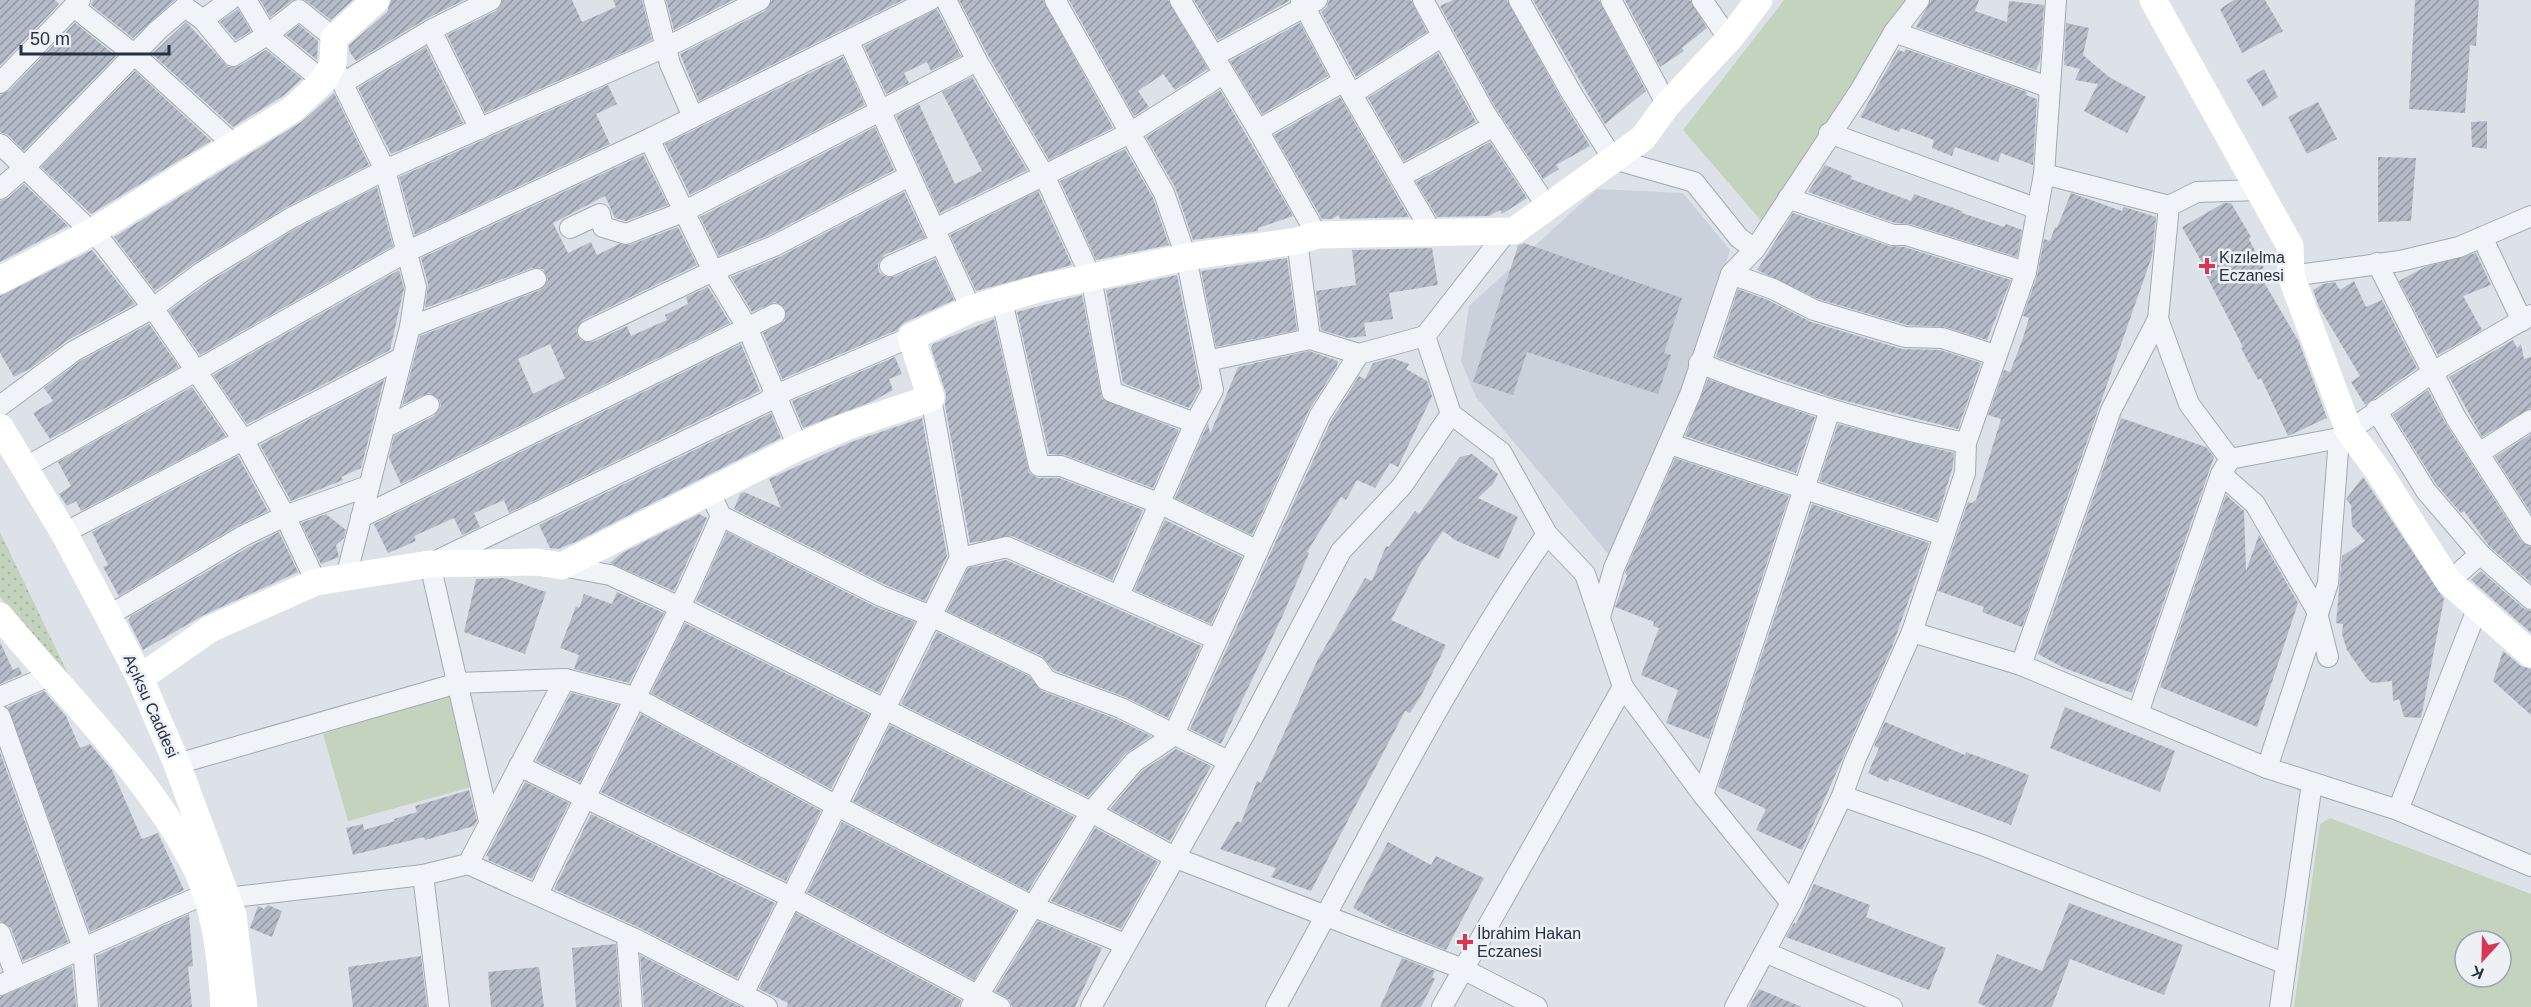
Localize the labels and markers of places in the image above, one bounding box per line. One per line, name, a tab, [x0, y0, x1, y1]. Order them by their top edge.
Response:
place label: Kızılelma Eczanesi	[2219, 249, 2285, 284]
marker: Kızılelma Eczanesi	[2200, 259, 2214, 273]
place label: İbrahim Hakan Eczanesi	[1477, 924, 1581, 960]
marker: İbrahim Hakan Eczanesi	[1458, 935, 1472, 949]

